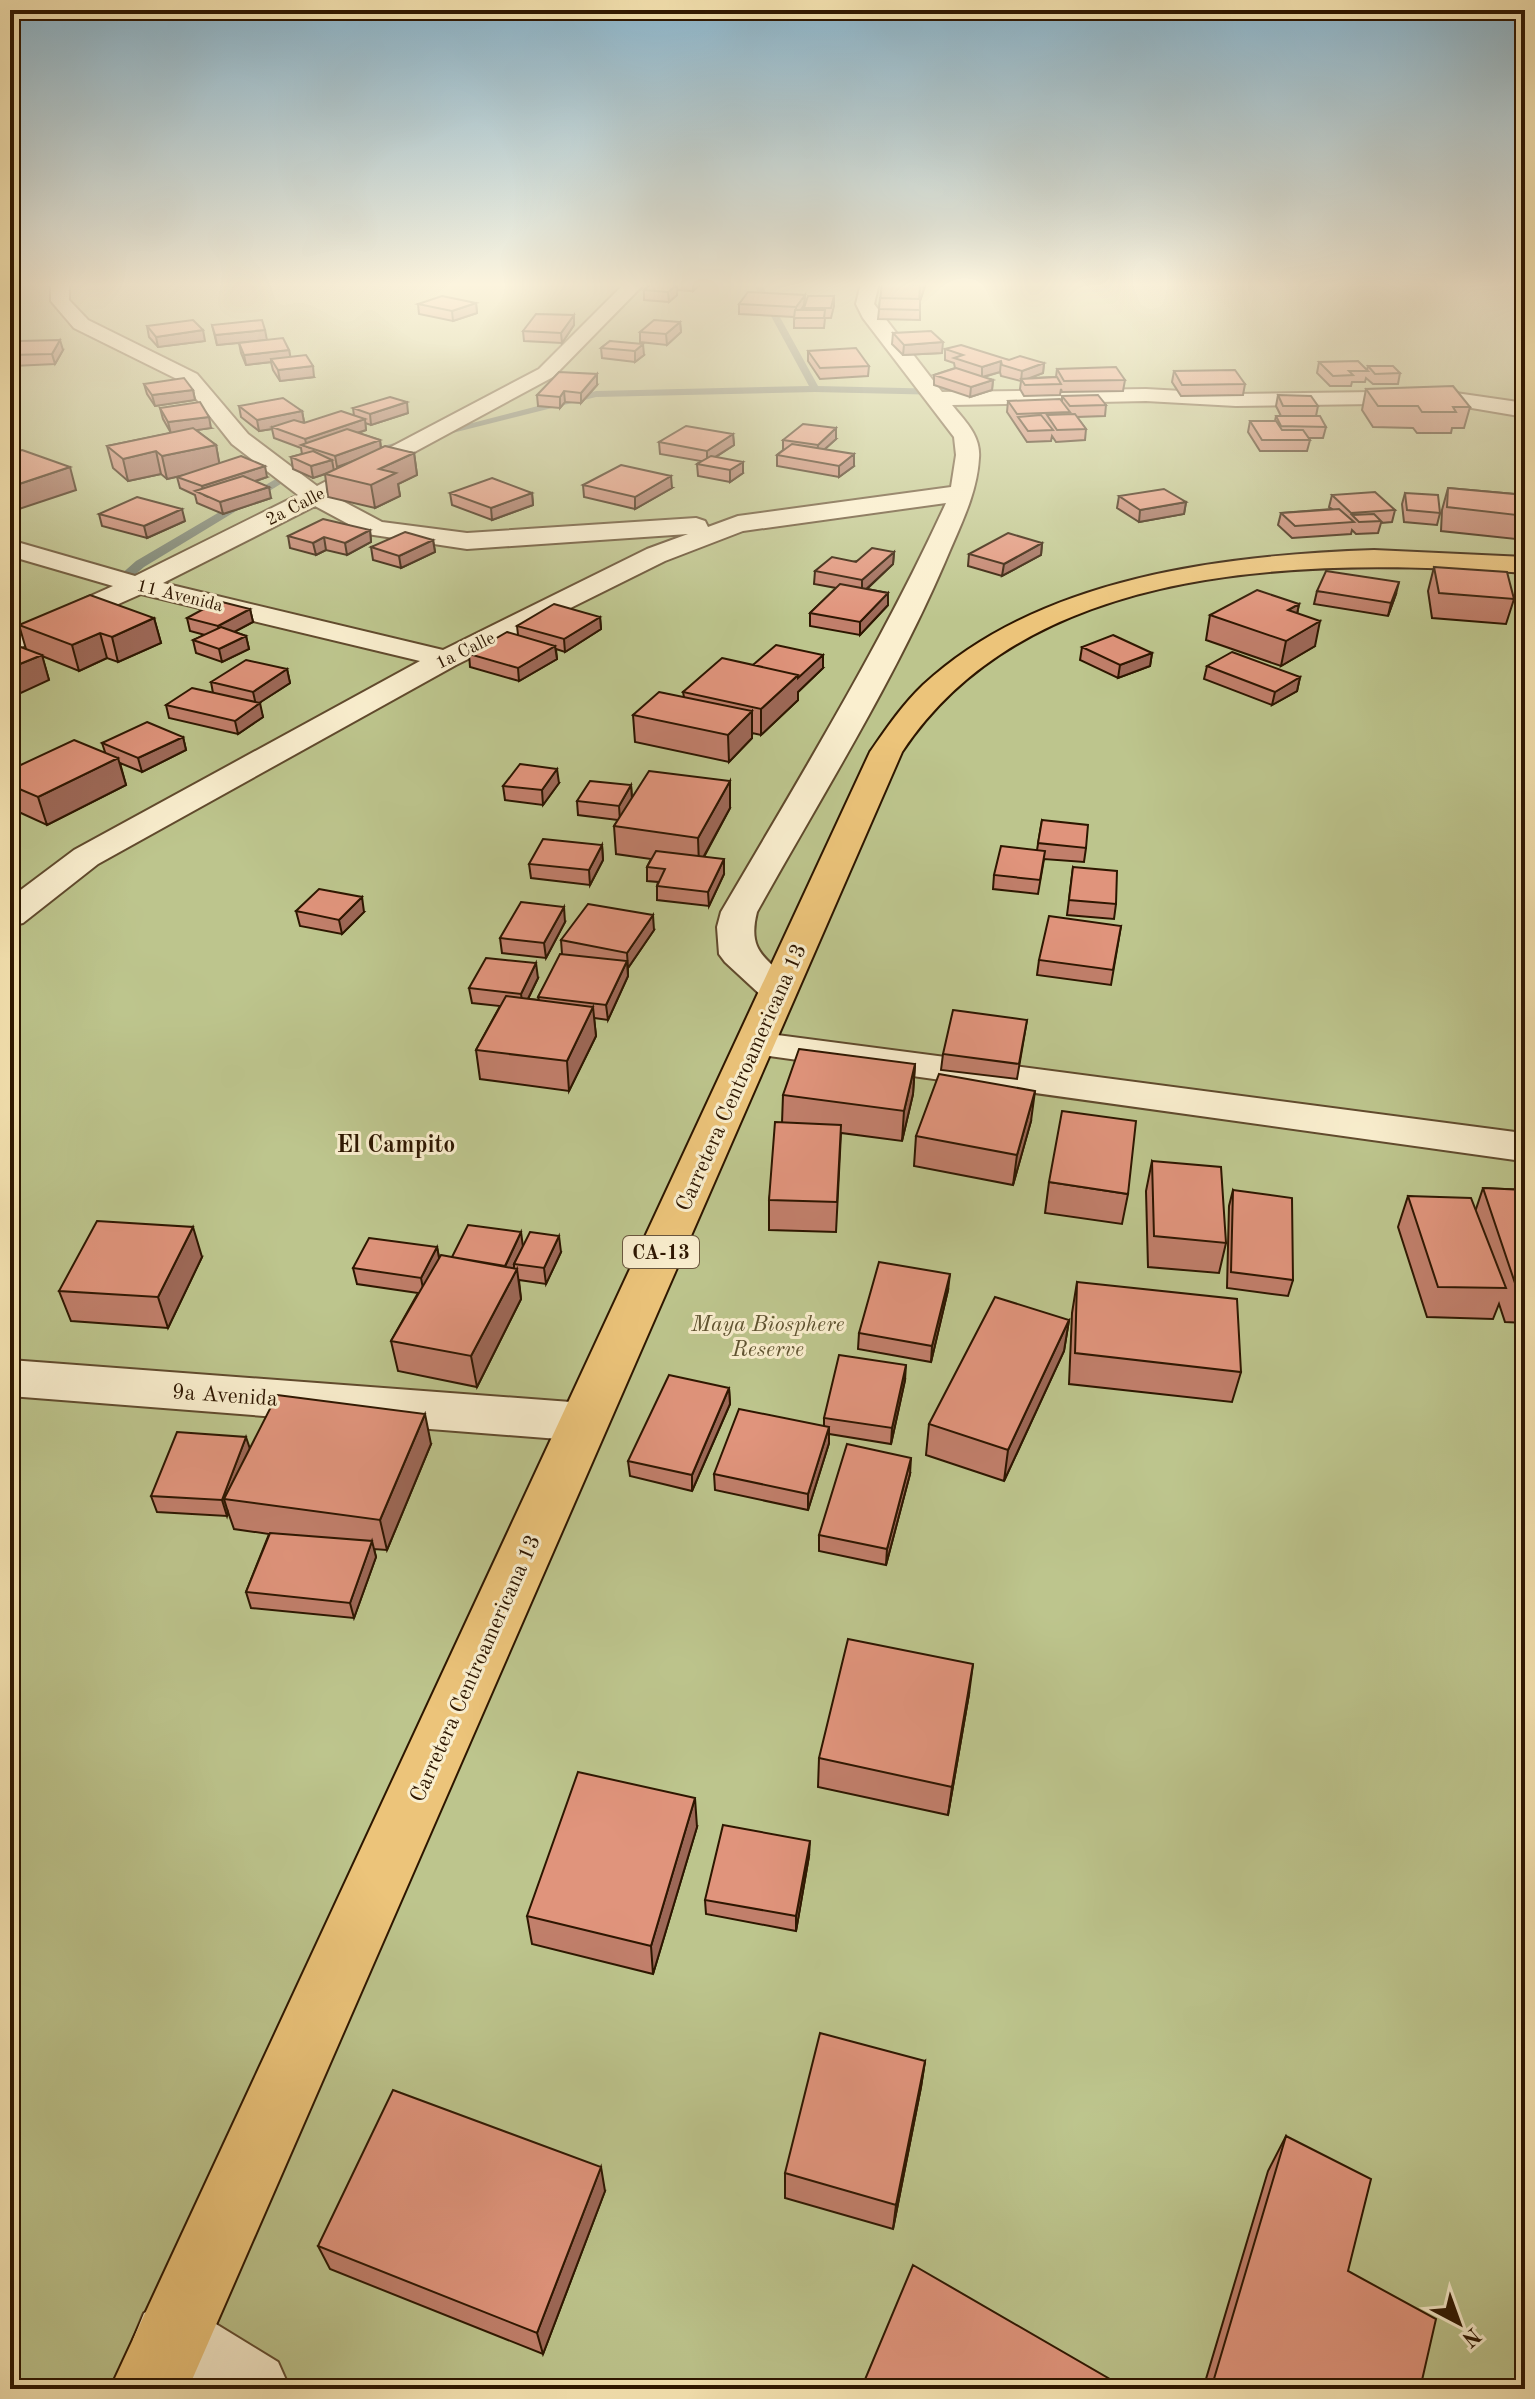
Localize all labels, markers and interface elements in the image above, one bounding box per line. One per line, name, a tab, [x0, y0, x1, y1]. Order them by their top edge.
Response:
street label: 2a Calle	[263, 484, 328, 529]
street label: 11 Avenida	[135, 577, 225, 615]
street label: 1a Calle	[433, 629, 498, 673]
street label: Carretera Centroamericana 13	[673, 941, 811, 1215]
district label: El Campito	[337, 1134, 455, 1158]
road number: CA-13	[623, 1236, 699, 1268]
park label: Maya Biosphere Reserve	[690, 1314, 845, 1361]
street label: 9a Avenida	[171, 1381, 279, 1411]
street label: Carretera Centroamericana 13	[407, 1532, 545, 1806]
north arrow	[1419, 2283, 1499, 2363]
text: N	[1457, 2323, 1484, 2351]

